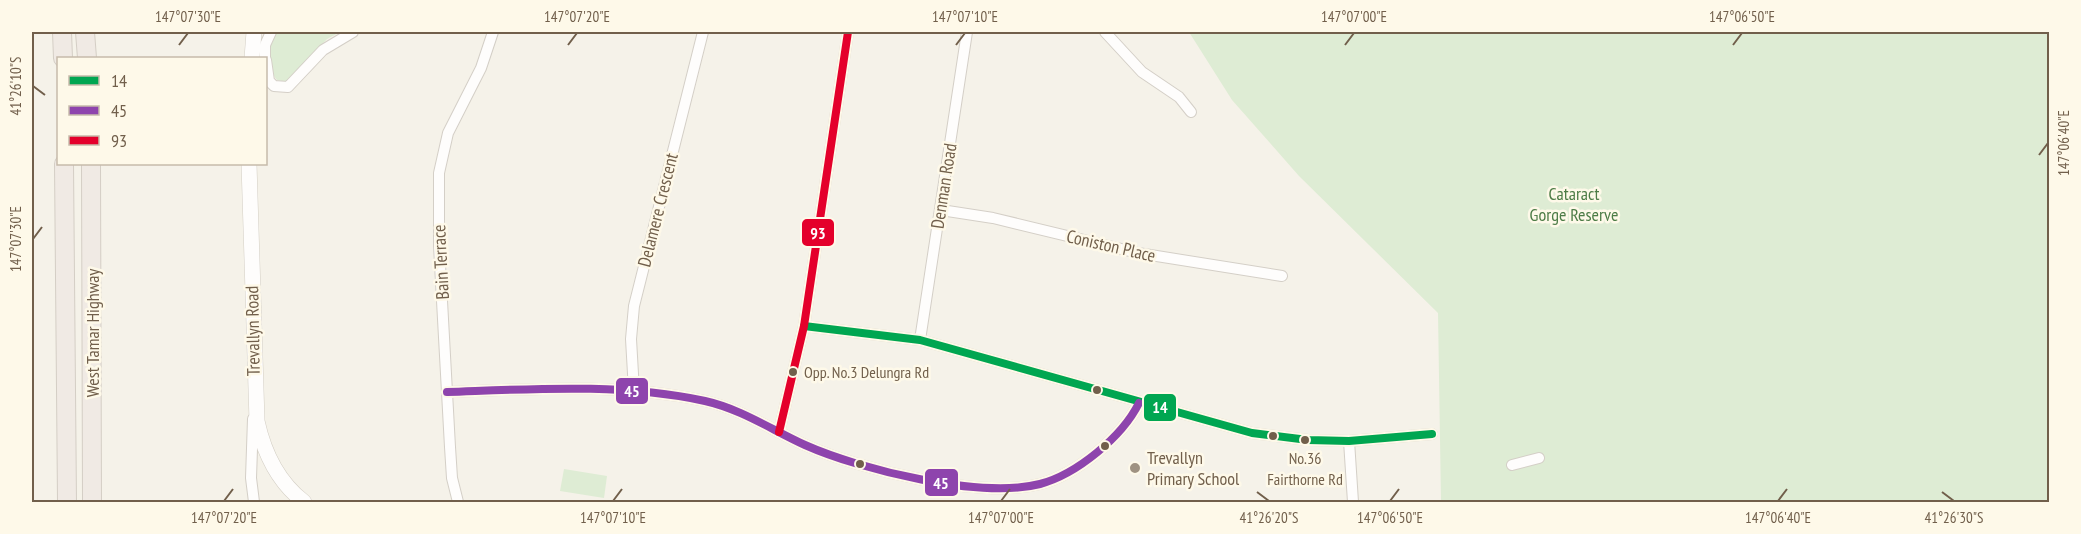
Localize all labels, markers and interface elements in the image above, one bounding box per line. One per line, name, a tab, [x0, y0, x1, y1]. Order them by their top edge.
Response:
text: 147°07'30"E	[155, 7, 221, 26]
text: 147°07'20"E	[544, 7, 610, 26]
text: 147°07'10"E	[932, 7, 998, 26]
text: 147°07'00"E	[1321, 7, 1387, 26]
text: 147°06'50"E	[1709, 7, 1775, 26]
text: 41°26'10"S	[6, 56, 25, 116]
legend	[57, 57, 267, 165]
text: 14	[111, 69, 127, 92]
text: 45	[111, 99, 127, 122]
text: 147°06'40"E	[2054, 110, 2073, 176]
text: 93	[111, 129, 127, 152]
street label: Denman Road	[925, 142, 962, 230]
street label: Delamere Crescent	[632, 151, 683, 269]
park label: Cataract Gorge Reserve	[1530, 182, 1618, 226]
text: 147°07'30"E	[6, 206, 25, 272]
line badge: 93	[801, 218, 835, 247]
text: 93	[810, 223, 826, 243]
street label: Bain Terrace	[427, 224, 454, 300]
street label: Coniston Place	[1064, 224, 1158, 267]
street label: West Tamar Highway	[81, 269, 104, 397]
street label: Trevallyn Road	[240, 286, 265, 376]
place label: Opp. No.3 Delungra Rd	[804, 362, 929, 382]
marker: Opp. No.3 Delungra Rd	[787, 366, 799, 378]
line badge: 45	[615, 377, 649, 405]
text: 45	[624, 381, 640, 401]
unlabelled marker	[1091, 384, 1103, 396]
line badge: 14	[1143, 393, 1177, 422]
text: 14	[1152, 397, 1168, 417]
unlabelled marker	[1267, 430, 1279, 442]
marker: No.36 Fairthorne Rd	[1299, 434, 1311, 446]
unlabelled marker	[1099, 440, 1111, 452]
place label: Trevallyn Primary School	[1147, 446, 1240, 490]
place label: No.36 Fairthorne Rd	[1267, 448, 1343, 489]
unlabelled marker	[854, 458, 866, 470]
marker: Trevallyn Primary School	[1128, 461, 1142, 475]
line badge: 45	[924, 468, 959, 497]
text: 45	[933, 473, 949, 493]
text: 147°07'20"E	[191, 508, 257, 527]
text: 147°07'10"E	[580, 508, 646, 527]
text: 147°07'00"E	[968, 508, 1034, 527]
text: 41°26'20"S	[1239, 508, 1299, 527]
text: 147°06'50"E	[1357, 508, 1423, 527]
text: 147°06'40"E	[1745, 508, 1811, 527]
text: 41°26'30"S	[1924, 508, 1984, 527]

